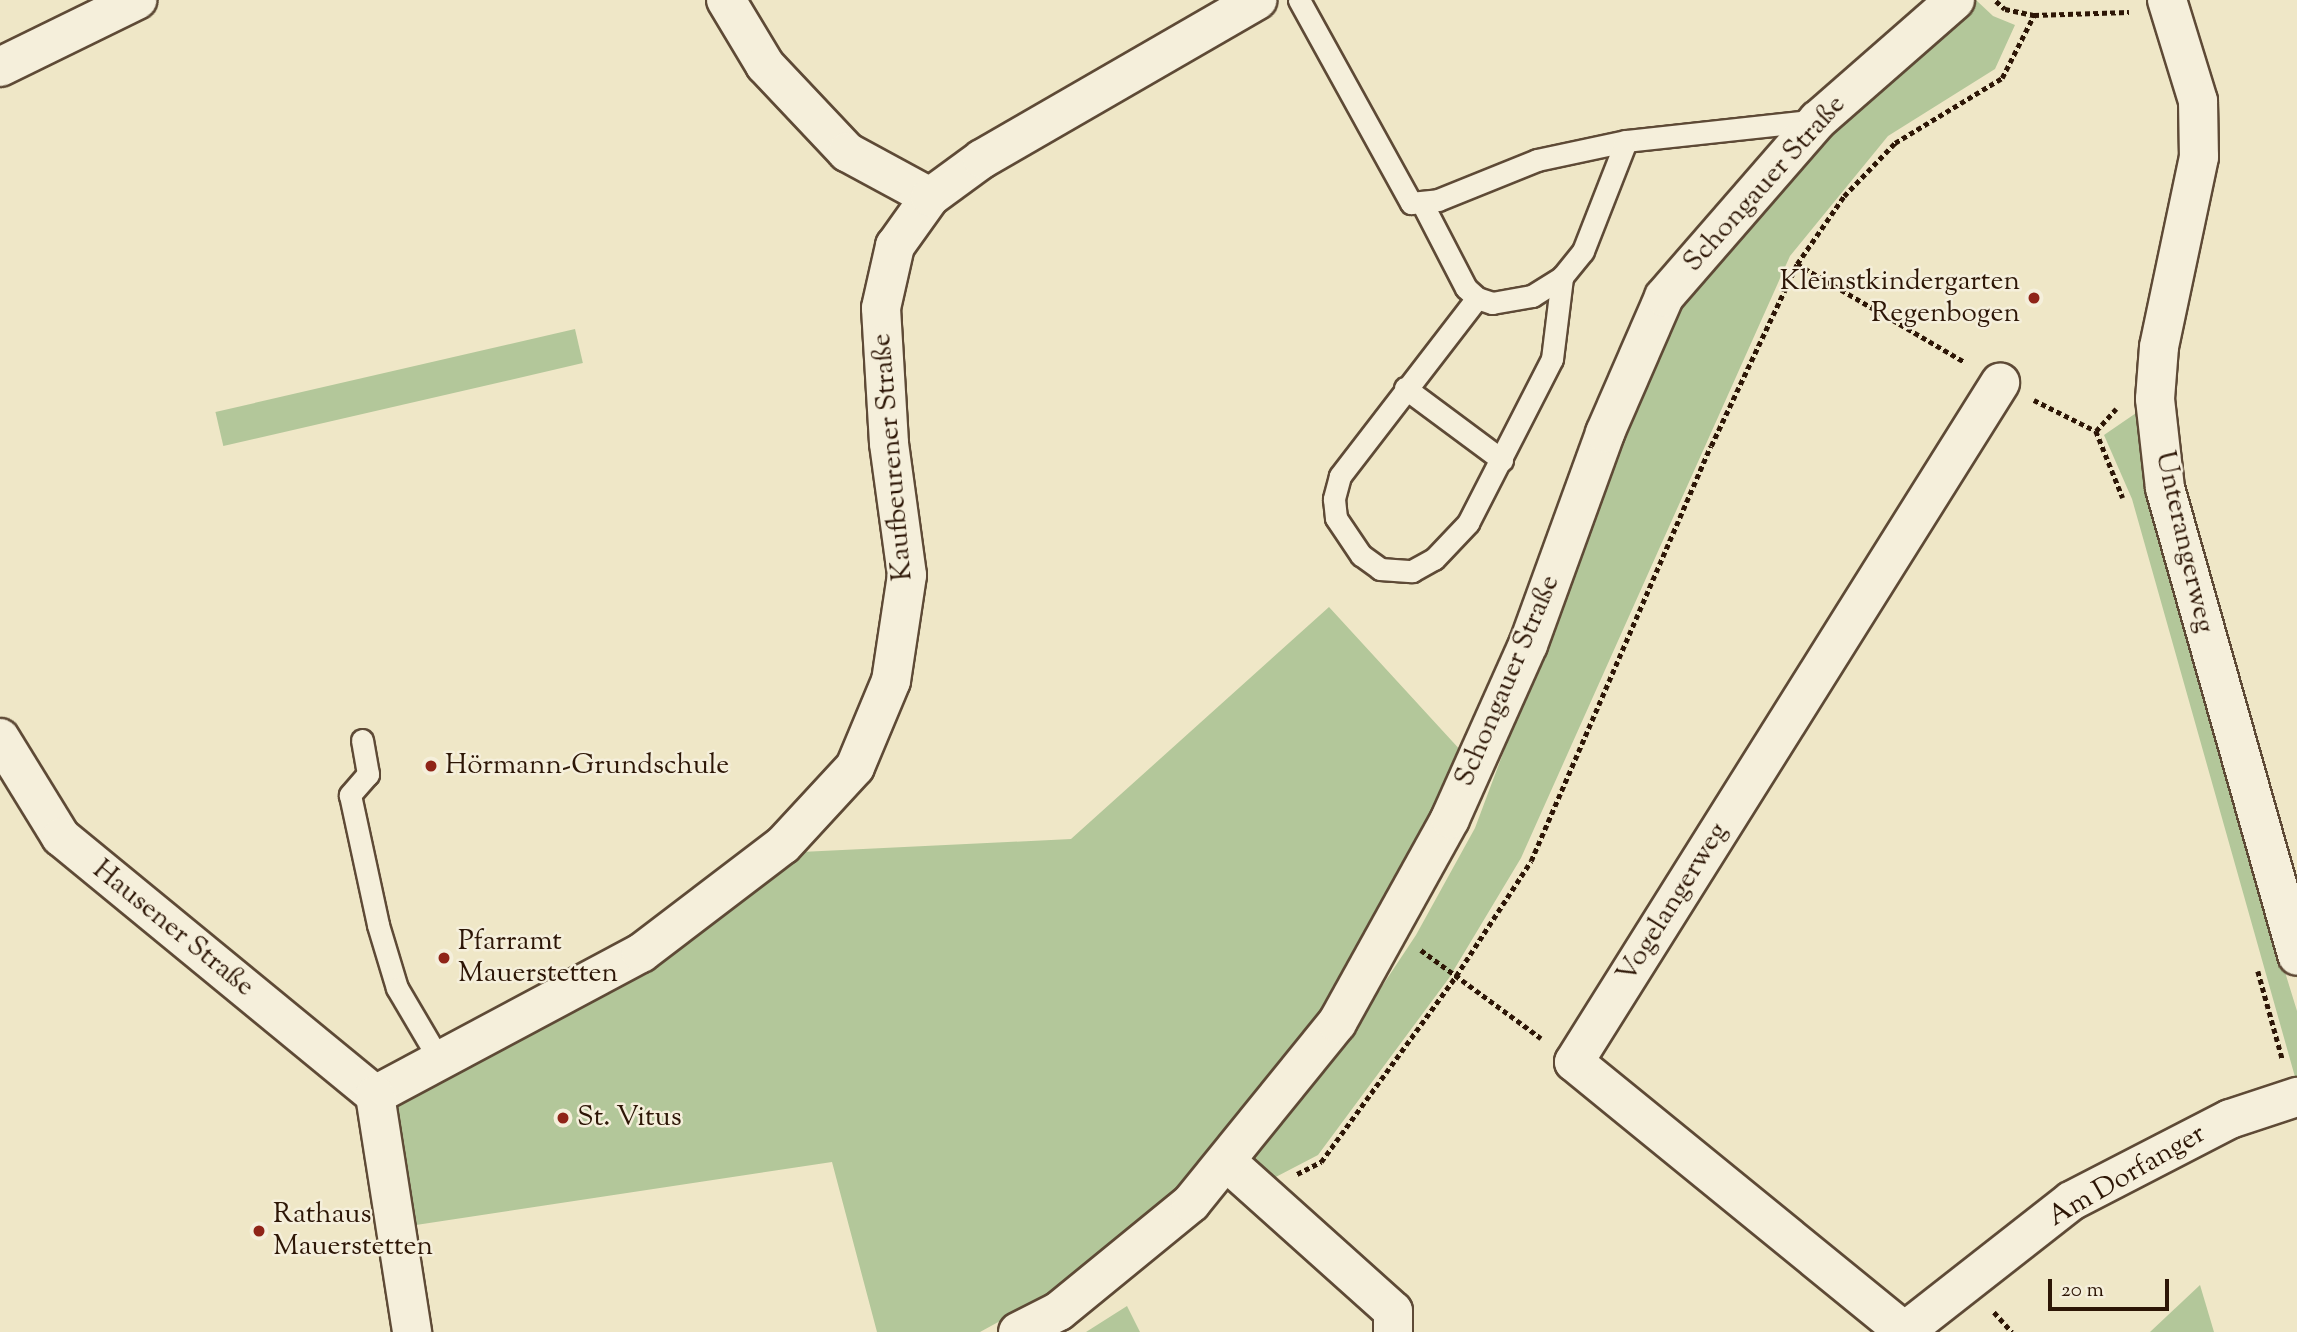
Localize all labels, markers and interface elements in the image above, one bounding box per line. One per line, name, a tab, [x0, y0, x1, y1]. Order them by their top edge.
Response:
street label: Schongauer Straße	[1677, 89, 1853, 279]
place label: Kleinstkindergarten Regenbogen	[1780, 265, 2020, 331]
marker: Kleinstkindergarten Regenbogen	[2026, 290, 2042, 306]
street label: Kaufbeurener Straße	[865, 332, 921, 582]
street label: Unterangerweg	[2147, 448, 2221, 636]
street label: Schongauer Straße	[1448, 570, 1568, 792]
place label: Hörmann-Grundschule	[445, 749, 729, 783]
marker: Hörmann-Grundschule	[423, 758, 439, 774]
street label: Vogelangerweg	[1610, 817, 1736, 989]
street label: Hausener Straße	[85, 854, 261, 1004]
place label: Pfarramt Mauerstetten	[458, 925, 618, 991]
marker: Pfarramt Mauerstetten	[436, 950, 452, 966]
place label: St. Vitus	[577, 1101, 682, 1135]
marker: St. Vitus	[555, 1110, 571, 1126]
street label: Am Dorfanger	[2042, 1118, 2212, 1234]
place label: Rathaus Mauerstetten	[273, 1198, 433, 1264]
marker: Rathaus Mauerstetten	[251, 1223, 267, 1239]
scale bar	[2052, 1266, 2173, 1310]
text: 20 m	[2061, 1276, 2104, 1306]

